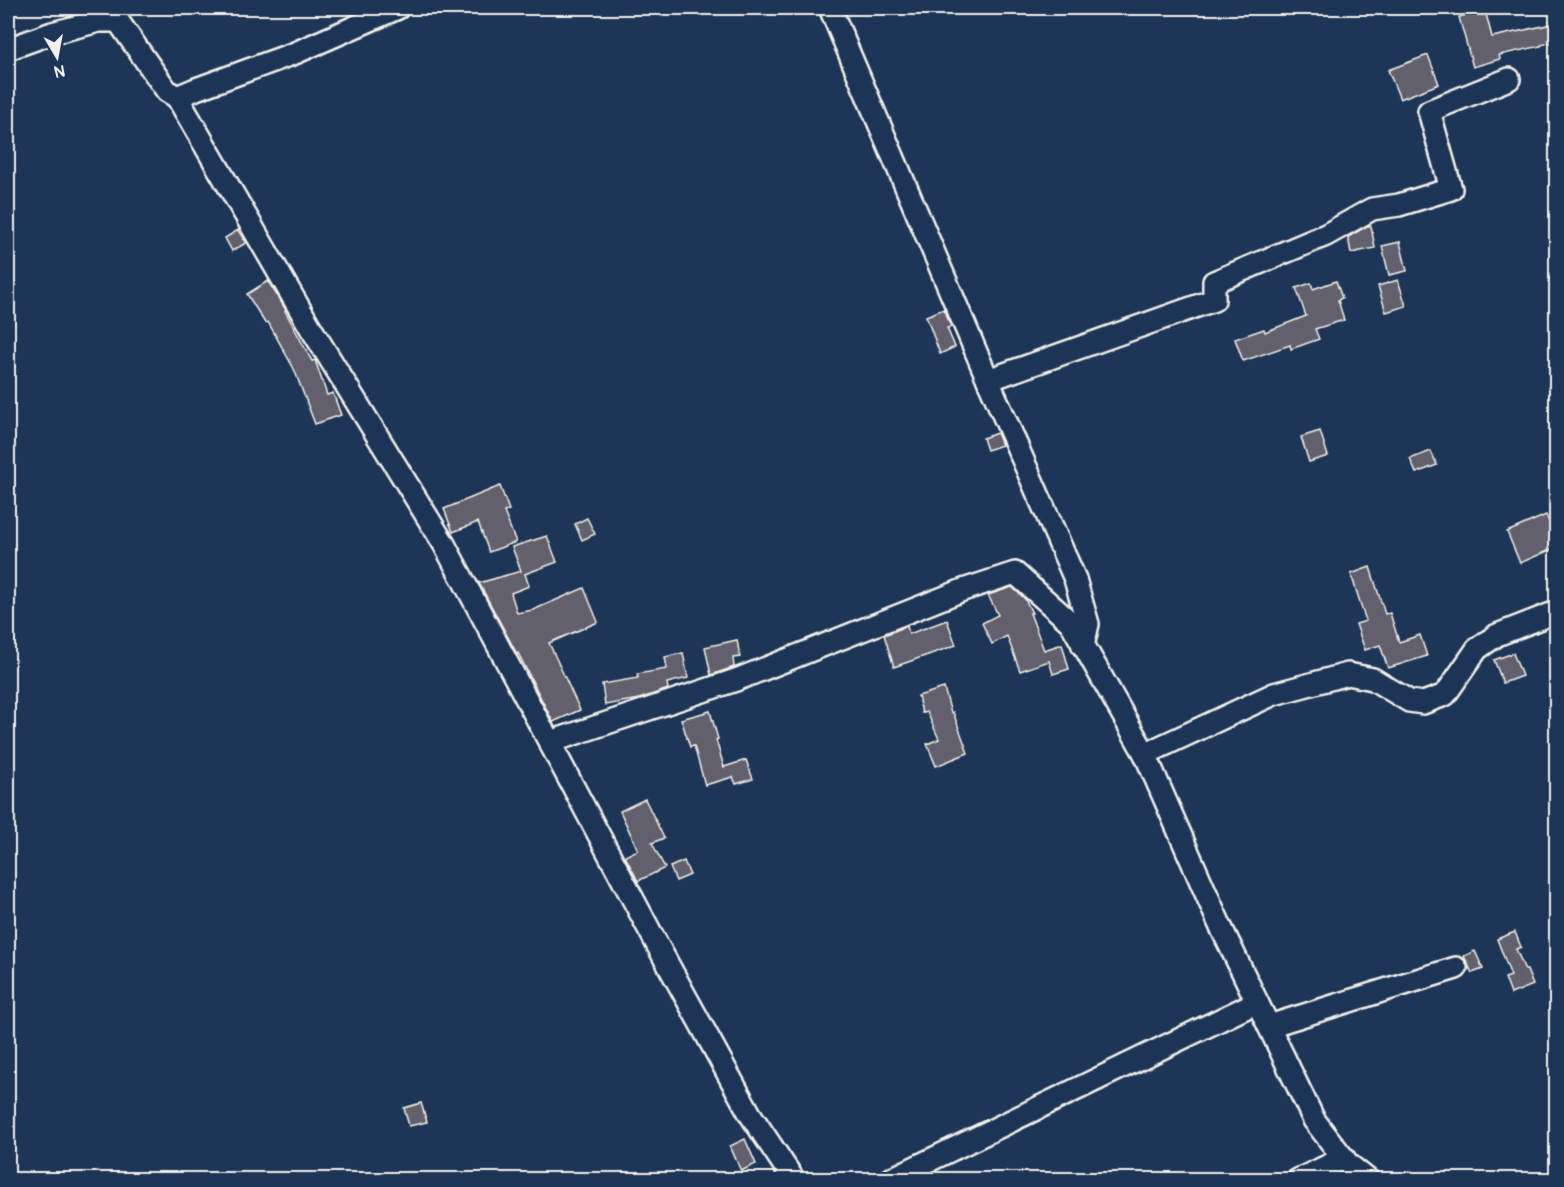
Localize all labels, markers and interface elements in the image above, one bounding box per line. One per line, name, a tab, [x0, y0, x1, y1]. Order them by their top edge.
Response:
north arrow	[27, 27, 87, 87]
text: N	[52, 60, 66, 82]

